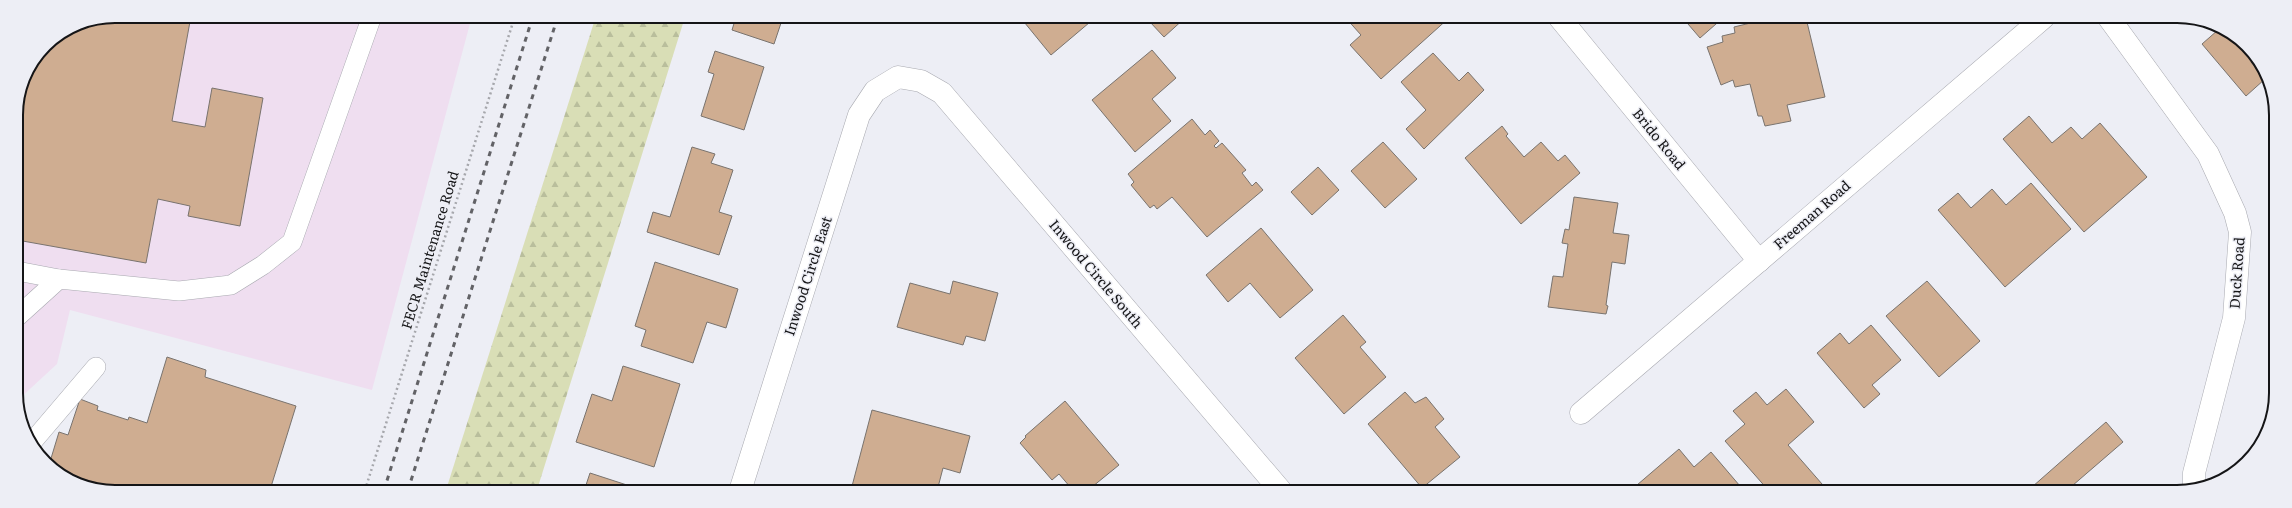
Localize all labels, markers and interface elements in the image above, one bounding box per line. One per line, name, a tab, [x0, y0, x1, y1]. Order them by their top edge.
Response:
street label: Brido Road	[1629, 103, 1691, 174]
street label: FECR Maintenance Road	[395, 168, 463, 331]
street label: Freeman Road	[1768, 175, 1855, 253]
street label: Inwood Circle East	[778, 213, 836, 338]
street label: Inwood Circle South	[1045, 215, 1148, 332]
street label: Duck Road	[2224, 236, 2249, 309]

